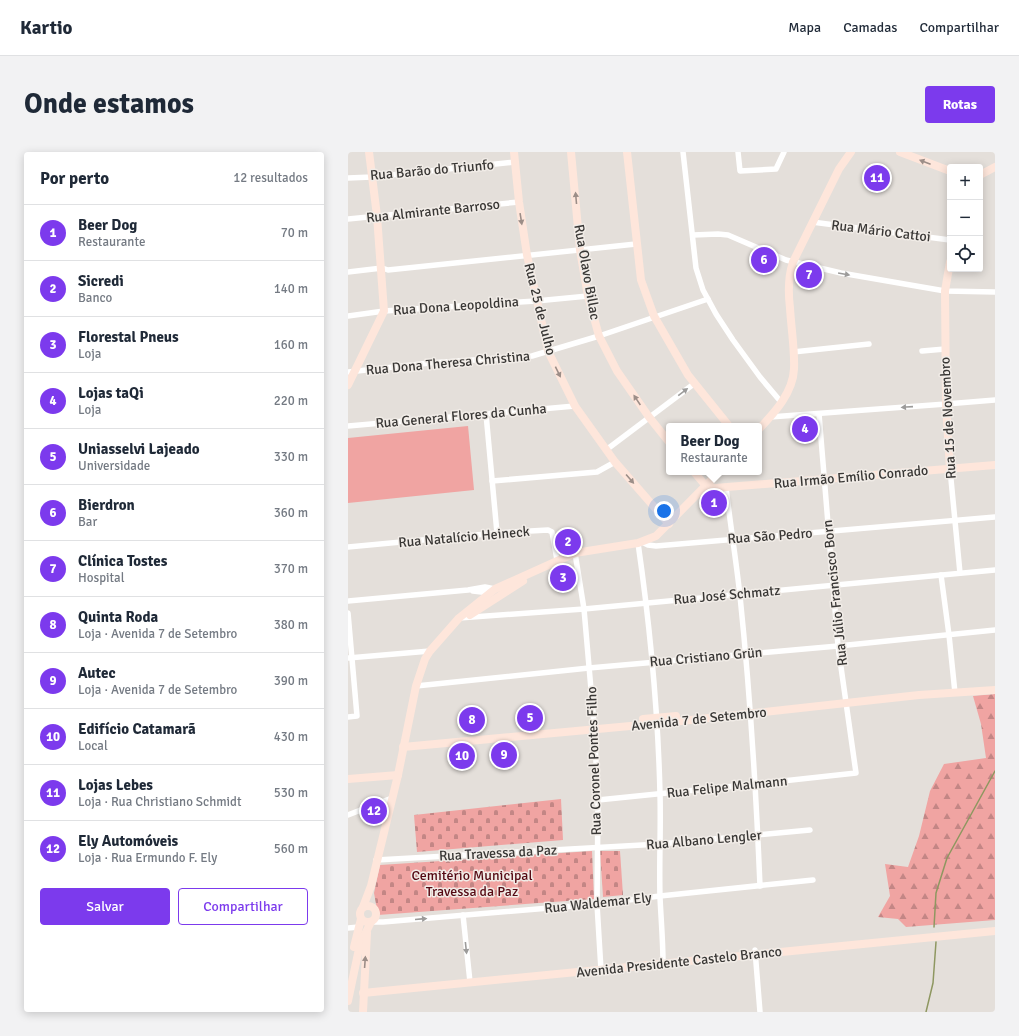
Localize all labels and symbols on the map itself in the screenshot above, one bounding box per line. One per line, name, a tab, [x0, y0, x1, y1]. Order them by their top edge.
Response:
street label: Rua Barão do Triunfo	[369, 156, 495, 184]
one-way arrow	[919, 158, 931, 164]
pin: 11	[864, 163, 890, 193]
one-way arrow	[573, 192, 580, 204]
street label: Rua Almirante Barroso	[365, 196, 501, 226]
one-way arrow	[518, 213, 524, 225]
street label: Rua Mário Cattoi	[830, 216, 932, 246]
street label: Rua Olavo Billac	[570, 223, 604, 321]
pin: 6	[751, 245, 777, 275]
pin: 7	[796, 260, 822, 290]
street label: Rua 25 de Julho	[520, 261, 560, 357]
one-way arrow	[838, 271, 850, 277]
street label: Rua Dona Leopoldina	[393, 293, 519, 319]
street label: Rua Dona Theresa Christina	[365, 347, 531, 379]
street label: Rua 15 de Novembro	[936, 357, 960, 479]
one-way arrow	[555, 366, 561, 377]
one-way arrow	[677, 387, 688, 396]
one-way arrow	[633, 394, 641, 405]
street label: Rua General Flores da Cunha	[375, 400, 547, 432]
one-way arrow	[901, 404, 913, 411]
pin: 4	[792, 414, 818, 444]
street label: Rua Irmão Emílio Conrado	[773, 462, 929, 492]
one-way arrow	[625, 474, 634, 484]
pin: 1	[701, 488, 727, 518]
your location	[654, 501, 674, 521]
street label: Rua Júlio Francisco Born	[819, 519, 851, 667]
street label: Rua Natalício Heineck	[398, 523, 530, 551]
street label: Rua São Pedro	[727, 525, 813, 547]
pin: 2	[555, 527, 581, 557]
pin: 3	[550, 563, 576, 593]
street label: Rua José Schmatz	[673, 582, 781, 608]
street label: Rua Cristiano Grün	[649, 644, 763, 670]
street label: Rua Coronel Pontes Filho	[583, 686, 605, 836]
pin: 5	[517, 703, 543, 733]
street label: Avenida 7 de Setembro	[630, 703, 768, 735]
pin: 8	[459, 705, 485, 735]
pin: 9	[491, 740, 517, 770]
pin: 10	[449, 741, 475, 771]
street label: Rua Felipe Malmann	[666, 772, 788, 802]
pin: 12	[361, 796, 387, 826]
street label: Rua Albano Lengler	[645, 826, 763, 854]
street label: Rua Travessa da Paz	[438, 841, 558, 865]
park label: Cemitério Municipal Travessa da Paz	[411, 867, 533, 900]
street label: Rua Waldemar Ely	[544, 889, 653, 917]
one-way arrow	[415, 915, 427, 922]
one-way arrow	[463, 942, 470, 954]
street label: Avenida Presidente Castelo Branco	[575, 943, 783, 981]
one-way arrow	[362, 956, 369, 968]

